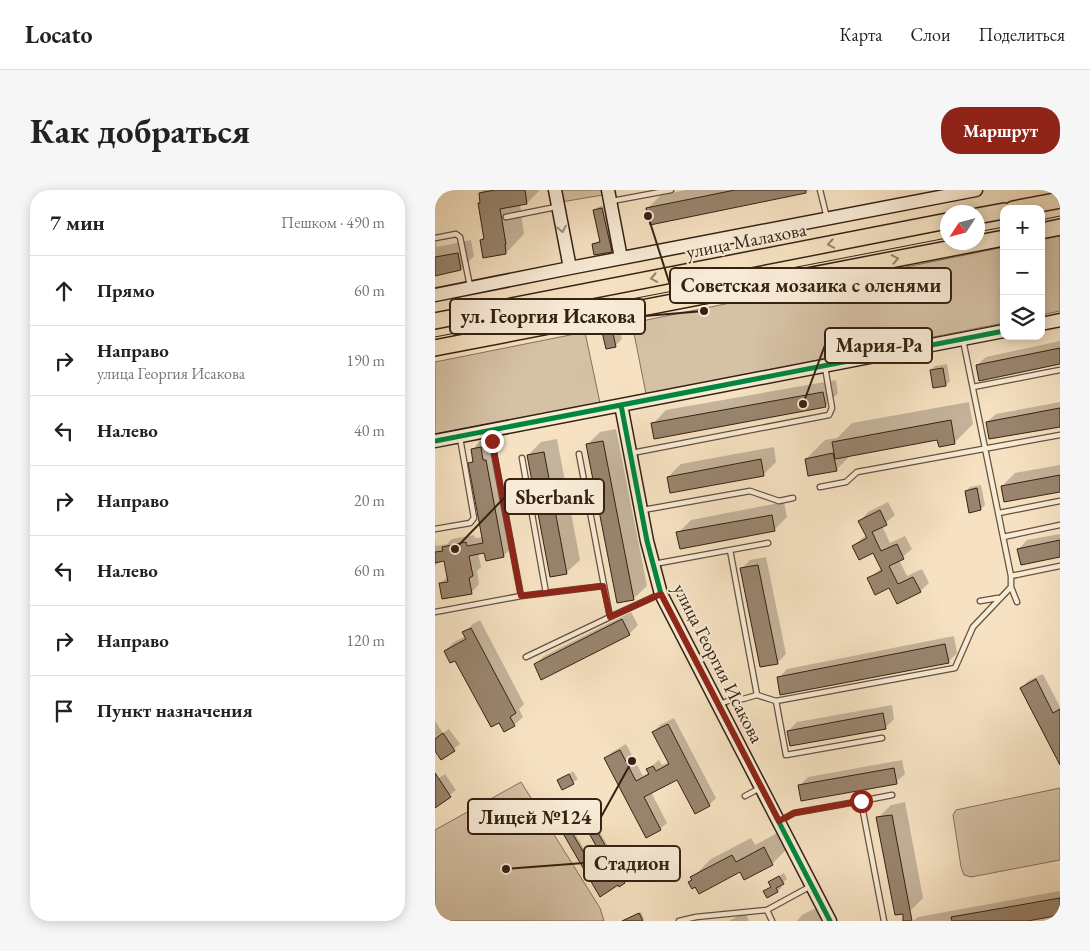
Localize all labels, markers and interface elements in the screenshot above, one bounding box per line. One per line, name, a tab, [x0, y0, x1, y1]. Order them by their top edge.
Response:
text: Locato	[25, 19, 93, 50]
text: Карта	[840, 23, 883, 46]
text: Слои	[911, 23, 950, 46]
text: Поделиться	[978, 23, 1065, 46]
button: Маршрут	[941, 107, 1060, 154]
text: Как добраться	[30, 108, 250, 153]
north arrow	[940, 205, 985, 250]
map controls	[1000, 205, 1045, 340]
button: +	[1000, 205, 1045, 250]
text: 7 мин	[50, 209, 105, 236]
text: Пешком · 490 m	[281, 212, 385, 233]
street label: улица Малахова	[684, 217, 809, 264]
one-way arrow	[556, 224, 567, 233]
one-way arrow	[827, 238, 835, 249]
button: −	[1000, 250, 1045, 295]
one-way arrow	[891, 254, 900, 265]
callout: Советская мозаика с оленями	[670, 268, 951, 303]
text: Советская мозаика с оленями	[681, 272, 941, 298]
one-way arrow	[650, 273, 659, 283]
icon: ahead	[50, 277, 78, 305]
text: Прямо	[97, 278, 155, 303]
text: 60 m	[354, 280, 385, 301]
button: layers	[1000, 295, 1045, 340]
callout: ул. Георгия Исакова	[450, 299, 645, 334]
text: ул. Георгия Исакова	[460, 303, 636, 329]
callout: Мария-Ра	[825, 328, 932, 363]
text: Мария-Ра	[836, 332, 923, 358]
text: Направо	[97, 338, 169, 363]
icon: right	[50, 347, 78, 375]
text: 190 m	[346, 350, 385, 371]
text: улица Георгия Исакова	[97, 363, 245, 384]
icon: left	[50, 417, 78, 445]
text: Налево	[97, 418, 158, 443]
text: 40 m	[354, 420, 385, 441]
route end	[481, 430, 504, 453]
callout: Sberbank	[505, 479, 604, 514]
text: Sberbank	[515, 484, 596, 510]
icon: right	[50, 487, 78, 515]
text: Направо	[97, 488, 169, 513]
text: 20 m	[354, 490, 385, 511]
icon: left	[50, 557, 78, 585]
text: Налево	[97, 558, 158, 583]
text: 60 m	[354, 560, 385, 581]
street label: улица Георгия Исакова	[667, 579, 770, 748]
icon: right	[50, 627, 78, 655]
text: Направо	[97, 628, 169, 653]
text: 120 m	[346, 630, 385, 651]
icon: arrive	[50, 697, 78, 725]
text: Пункт назначения	[97, 698, 253, 723]
route start	[850, 790, 873, 813]
callout: Лицей №124	[468, 799, 601, 834]
text: Лицей №124	[479, 804, 592, 830]
callout: Стадион	[584, 846, 680, 881]
text: Стадион	[594, 850, 670, 876]

